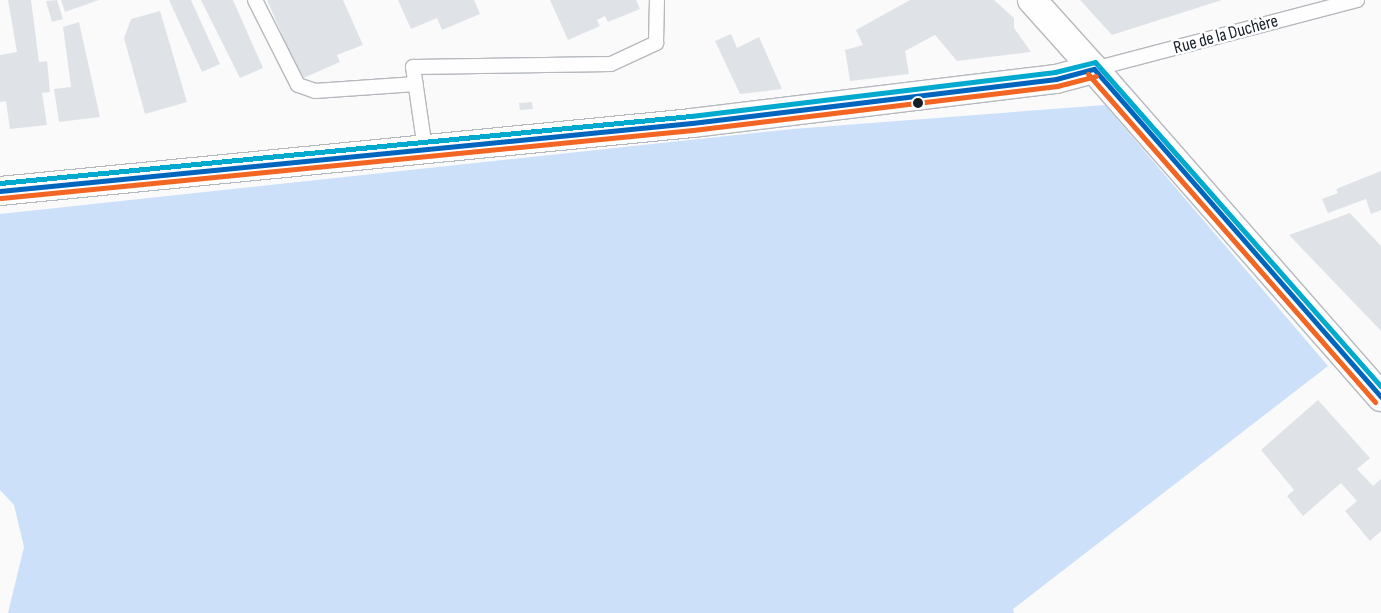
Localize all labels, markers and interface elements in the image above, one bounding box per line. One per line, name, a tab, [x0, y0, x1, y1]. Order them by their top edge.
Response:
street label: Rue de la Duchère	[1171, 11, 1281, 59]
unlabelled marker	[913, 98, 923, 108]

